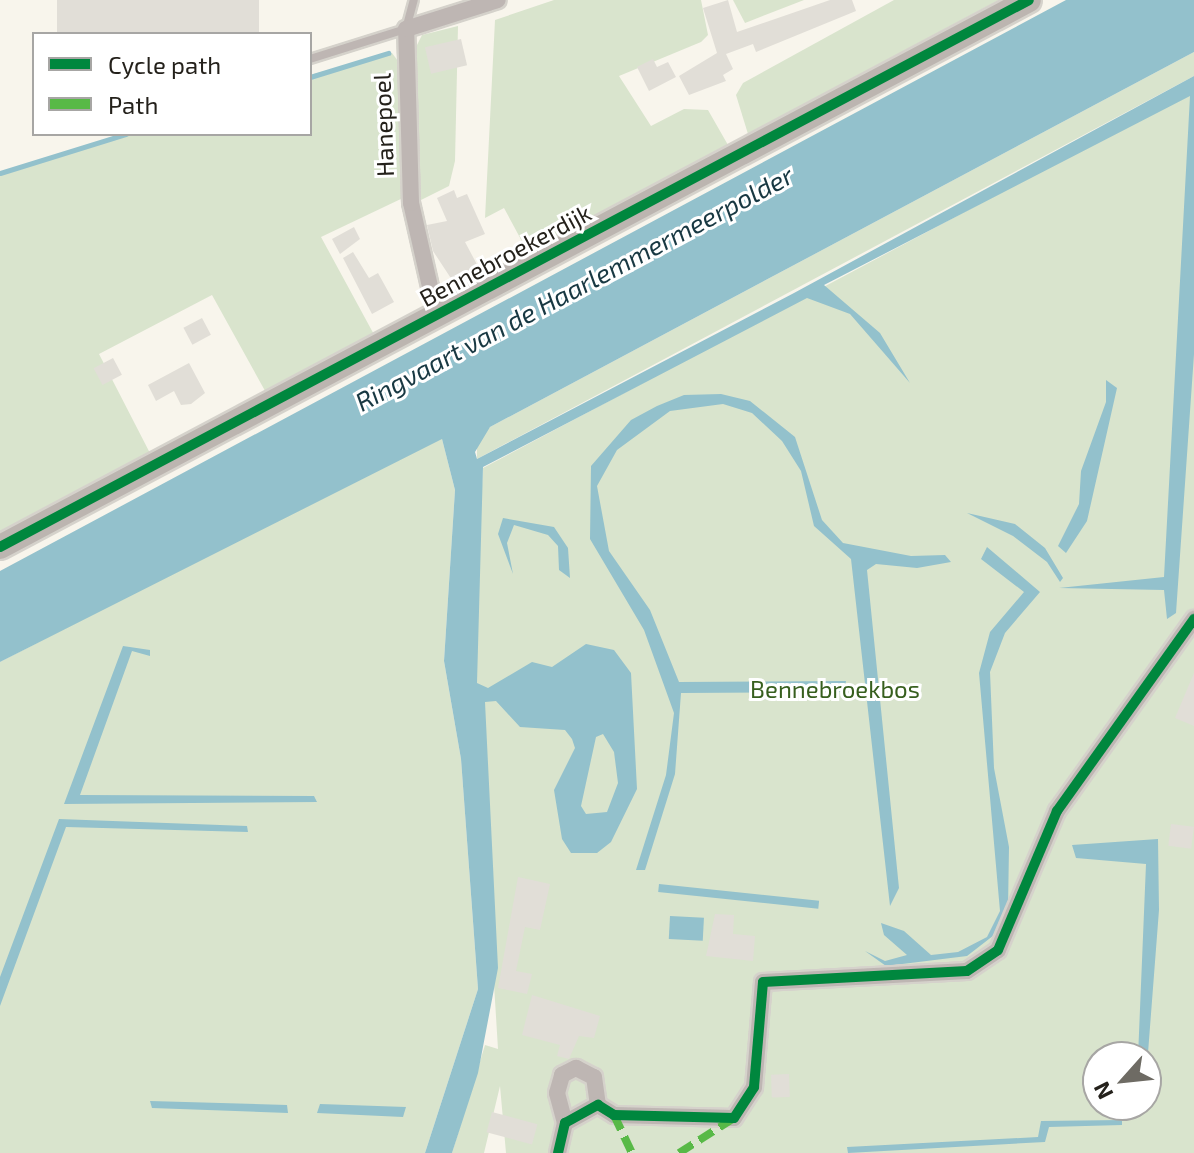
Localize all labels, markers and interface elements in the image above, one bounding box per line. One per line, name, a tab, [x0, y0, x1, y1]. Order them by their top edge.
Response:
legend	[32, 32, 312, 136]
text: Cycle path	[108, 50, 221, 79]
street label: Hanepoel	[367, 73, 399, 177]
text: Path	[108, 90, 158, 119]
water label: Ringvaart van de Haarlemmermeerpolder	[349, 159, 799, 417]
street label: Bennebroekerdijk	[414, 198, 596, 312]
park label: Bennebroekbos	[750, 675, 920, 703]
north arrow	[1082, 1041, 1162, 1121]
text: N	[1087, 1078, 1118, 1104]

